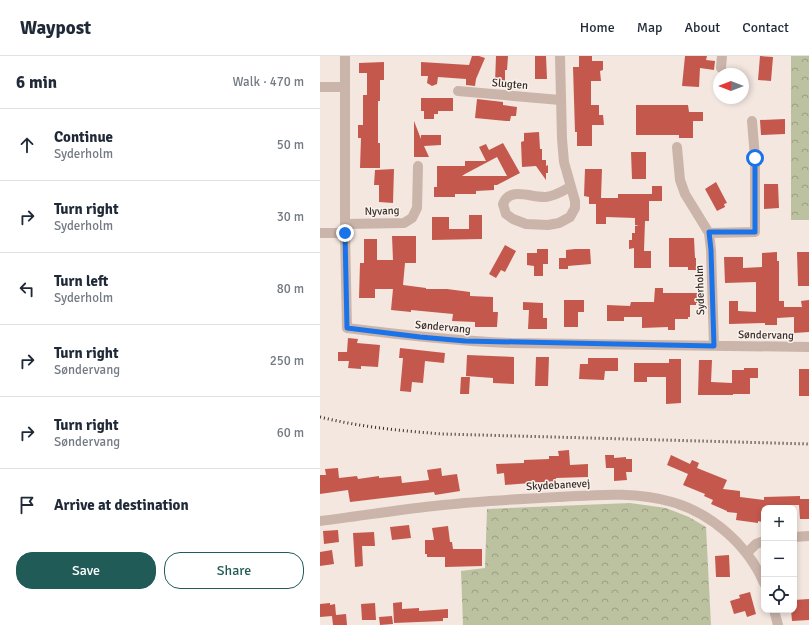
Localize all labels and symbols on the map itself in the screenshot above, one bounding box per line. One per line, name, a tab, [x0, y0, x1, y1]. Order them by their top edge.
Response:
north arrow	[713, 68, 749, 104]
street label: Slugten	[491, 76, 529, 92]
route start	[746, 149, 764, 167]
street label: Nyvang	[364, 204, 400, 218]
route end	[336, 224, 354, 242]
street label: Syderholm	[693, 265, 707, 315]
street label: Søndervang	[415, 318, 472, 336]
street label: Søndervang	[738, 328, 794, 342]
street label: Skydebanevej	[526, 477, 590, 493]

